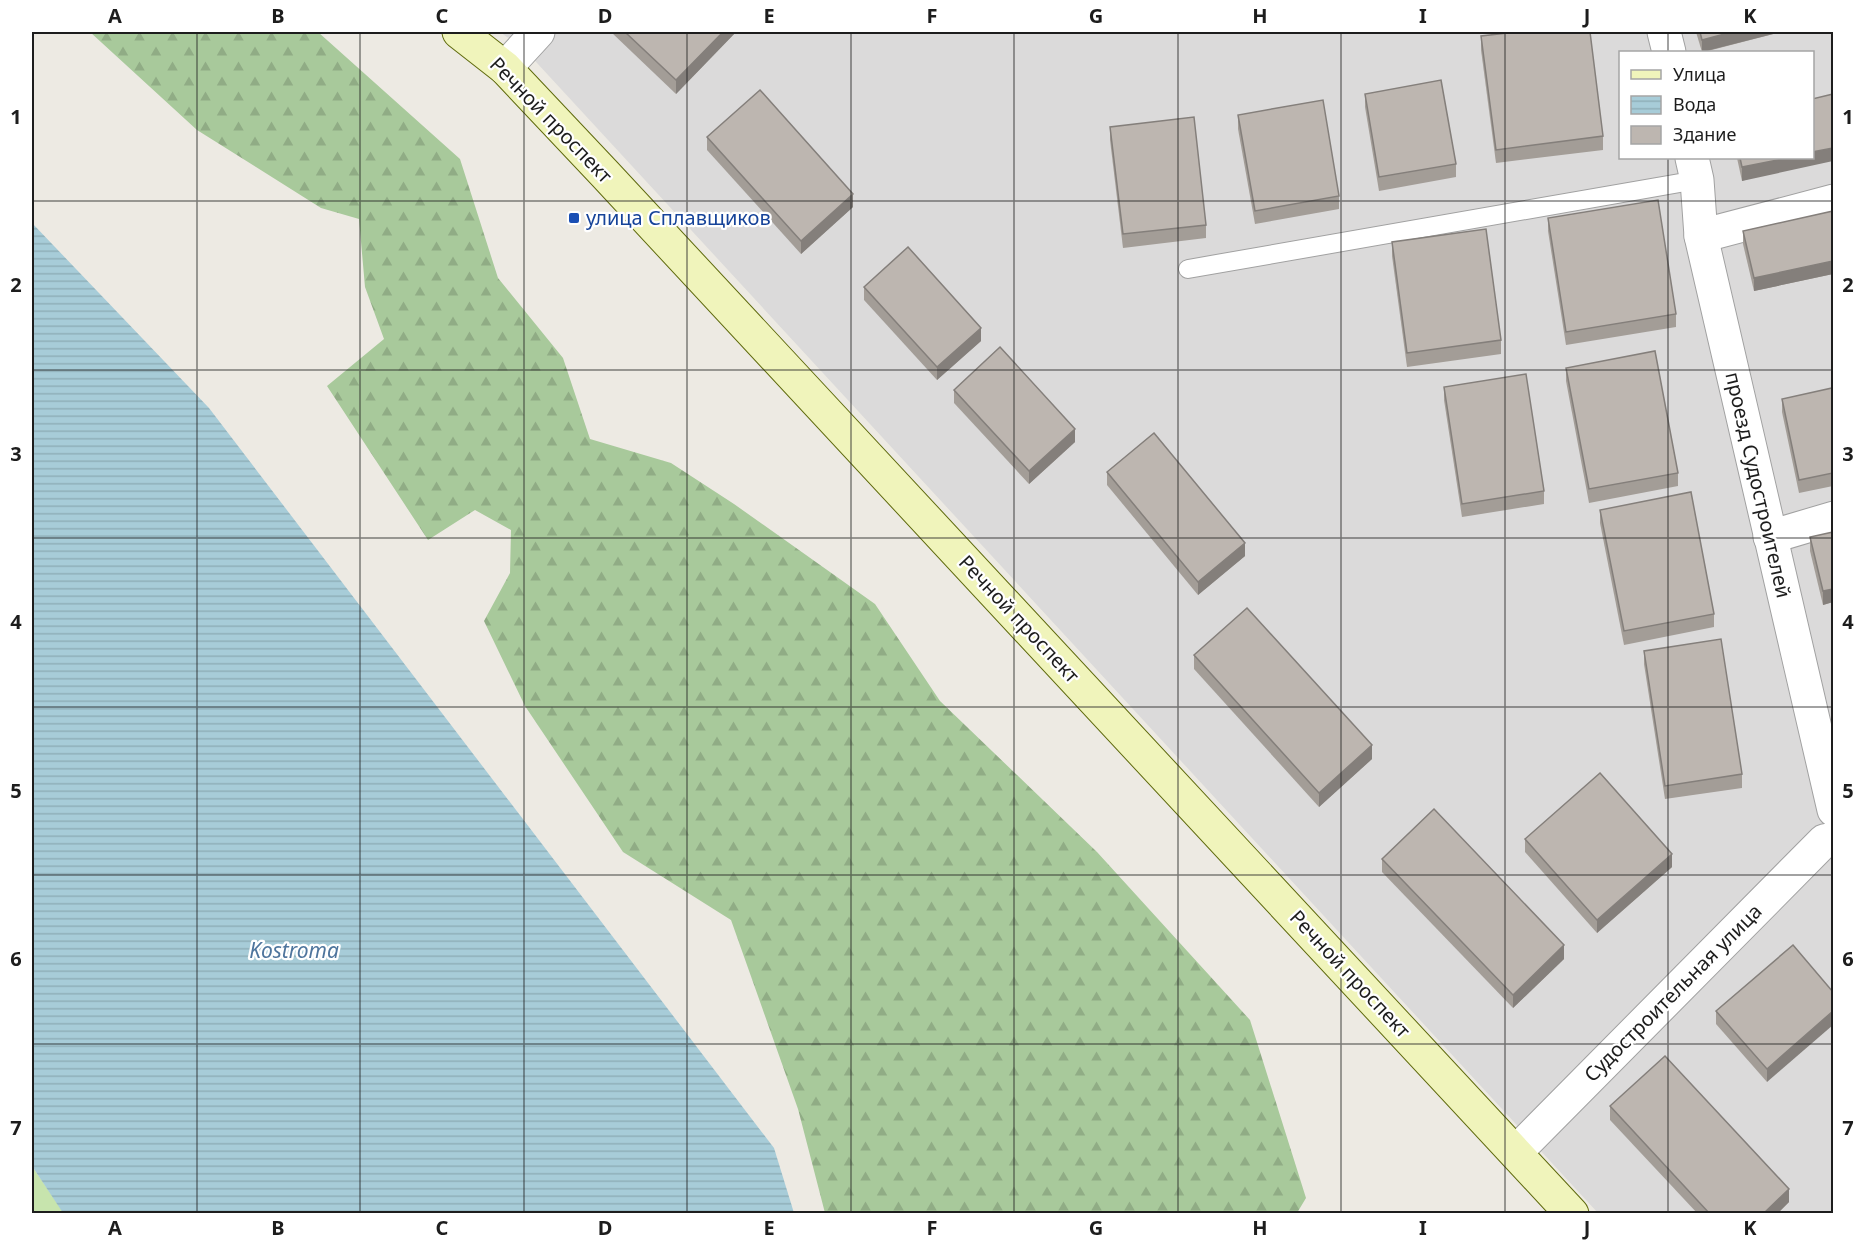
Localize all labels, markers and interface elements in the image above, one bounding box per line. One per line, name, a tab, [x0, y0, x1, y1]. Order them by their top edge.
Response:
text: A	[108, 2, 122, 29]
text: B	[271, 2, 285, 29]
text: C	[436, 2, 449, 29]
text: D	[598, 2, 612, 29]
text: E	[763, 2, 775, 29]
text: F	[927, 2, 937, 29]
text: G	[1089, 2, 1103, 29]
text: H	[1252, 2, 1268, 29]
text: I	[1419, 2, 1427, 29]
text: J	[1582, 2, 1590, 29]
text: K	[1743, 2, 1757, 29]
street label: Речной проспект	[484, 51, 619, 189]
legend	[1619, 51, 1814, 159]
text: Улица	[1673, 62, 1726, 86]
text: Вода	[1673, 92, 1716, 116]
text: 1	[10, 103, 22, 130]
text: 1	[1842, 103, 1854, 130]
text: Здание	[1673, 122, 1737, 146]
place label: улица Сплавщиков	[586, 204, 771, 231]
marker: улица Сплавщиков	[567, 211, 581, 225]
text: 2	[10, 271, 22, 298]
text: 2	[1842, 271, 1854, 298]
street label: проезд Судостроителей	[1719, 369, 1798, 601]
text: 3	[10, 440, 22, 467]
text: 3	[1842, 440, 1854, 467]
street label: Речной проспект	[953, 549, 1086, 688]
text: 4	[10, 608, 22, 635]
text: 4	[1842, 608, 1854, 635]
text: 5	[10, 777, 22, 804]
text: 5	[1842, 777, 1854, 804]
street label: Судостроительная улица	[1578, 898, 1767, 1087]
street label: Речной проспект	[1284, 904, 1417, 1043]
water label: Kostroma	[249, 936, 339, 964]
text: 6	[10, 945, 22, 972]
text: 6	[1842, 945, 1854, 972]
text: 7	[10, 1114, 22, 1141]
text: 7	[1842, 1114, 1854, 1141]
text: A	[108, 1214, 122, 1241]
text: B	[271, 1214, 285, 1241]
text: C	[436, 1214, 449, 1241]
text: D	[598, 1214, 612, 1241]
text: E	[763, 1214, 775, 1241]
text: F	[927, 1214, 937, 1241]
text: G	[1089, 1214, 1103, 1241]
text: H	[1252, 1214, 1268, 1241]
text: I	[1419, 1214, 1427, 1241]
text: J	[1582, 1214, 1590, 1241]
text: K	[1743, 1214, 1757, 1241]

